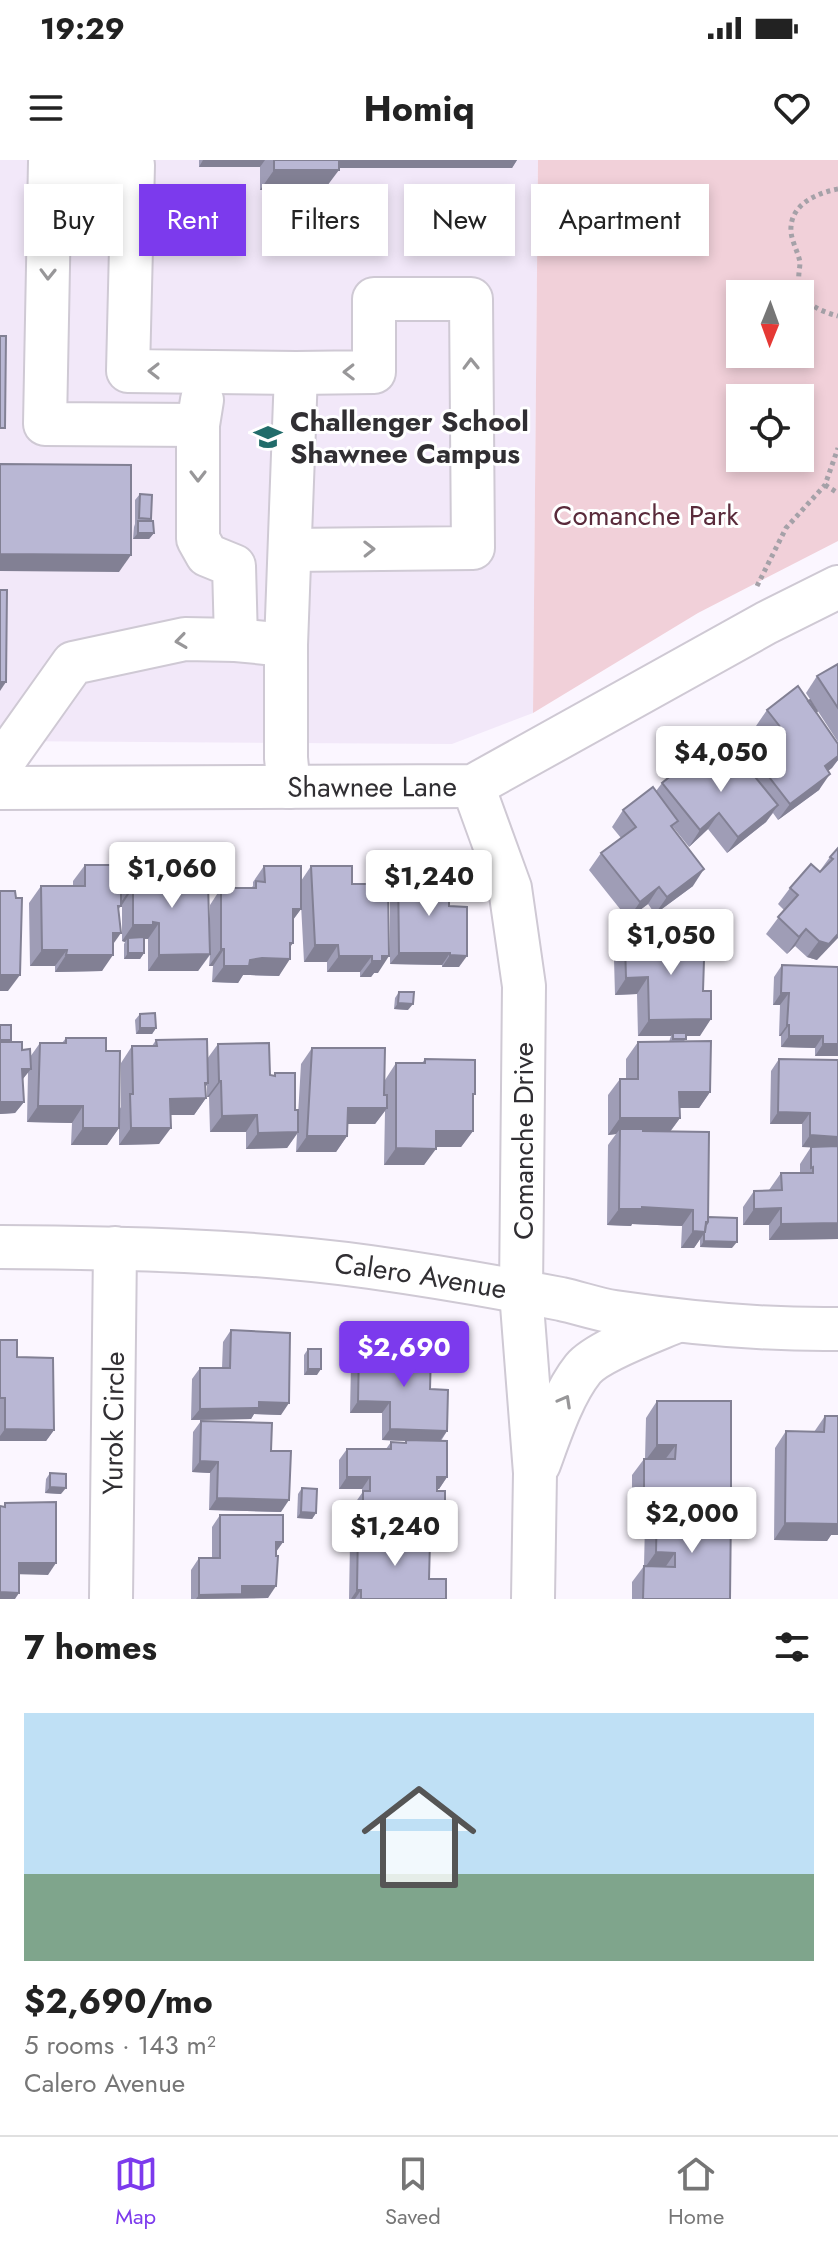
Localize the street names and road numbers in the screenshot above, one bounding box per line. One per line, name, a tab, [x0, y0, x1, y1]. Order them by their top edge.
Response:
street label: Shawnee Lane	[287, 766, 457, 808]
street label: Comanche Drive	[503, 1042, 544, 1240]
street label: Calero Avenue	[332, 1243, 510, 1310]
street label: Yurok Circle	[92, 1351, 135, 1495]

